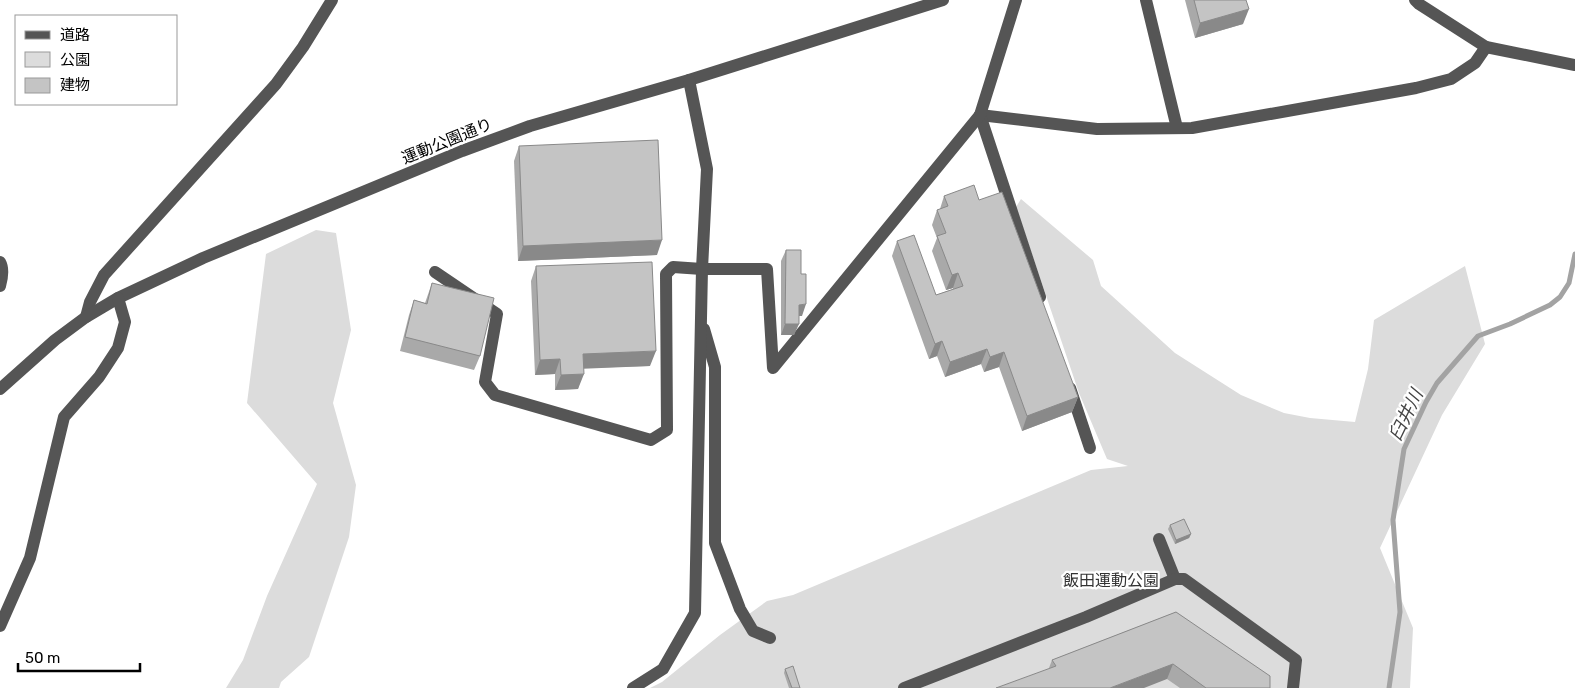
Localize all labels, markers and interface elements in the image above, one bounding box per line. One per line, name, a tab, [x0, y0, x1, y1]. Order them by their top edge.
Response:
legend	[15, 15, 178, 105]
text: 道路	[60, 26, 90, 44]
text: 公園	[60, 51, 90, 69]
text: 建物	[60, 76, 90, 94]
street label: 運動公園通り	[399, 114, 495, 168]
water label: 臼井川	[1384, 384, 1429, 444]
park label: 飯田運動公園	[1063, 571, 1159, 590]
scale bar	[18, 640, 140, 672]
text: 50 m	[25, 649, 60, 667]

